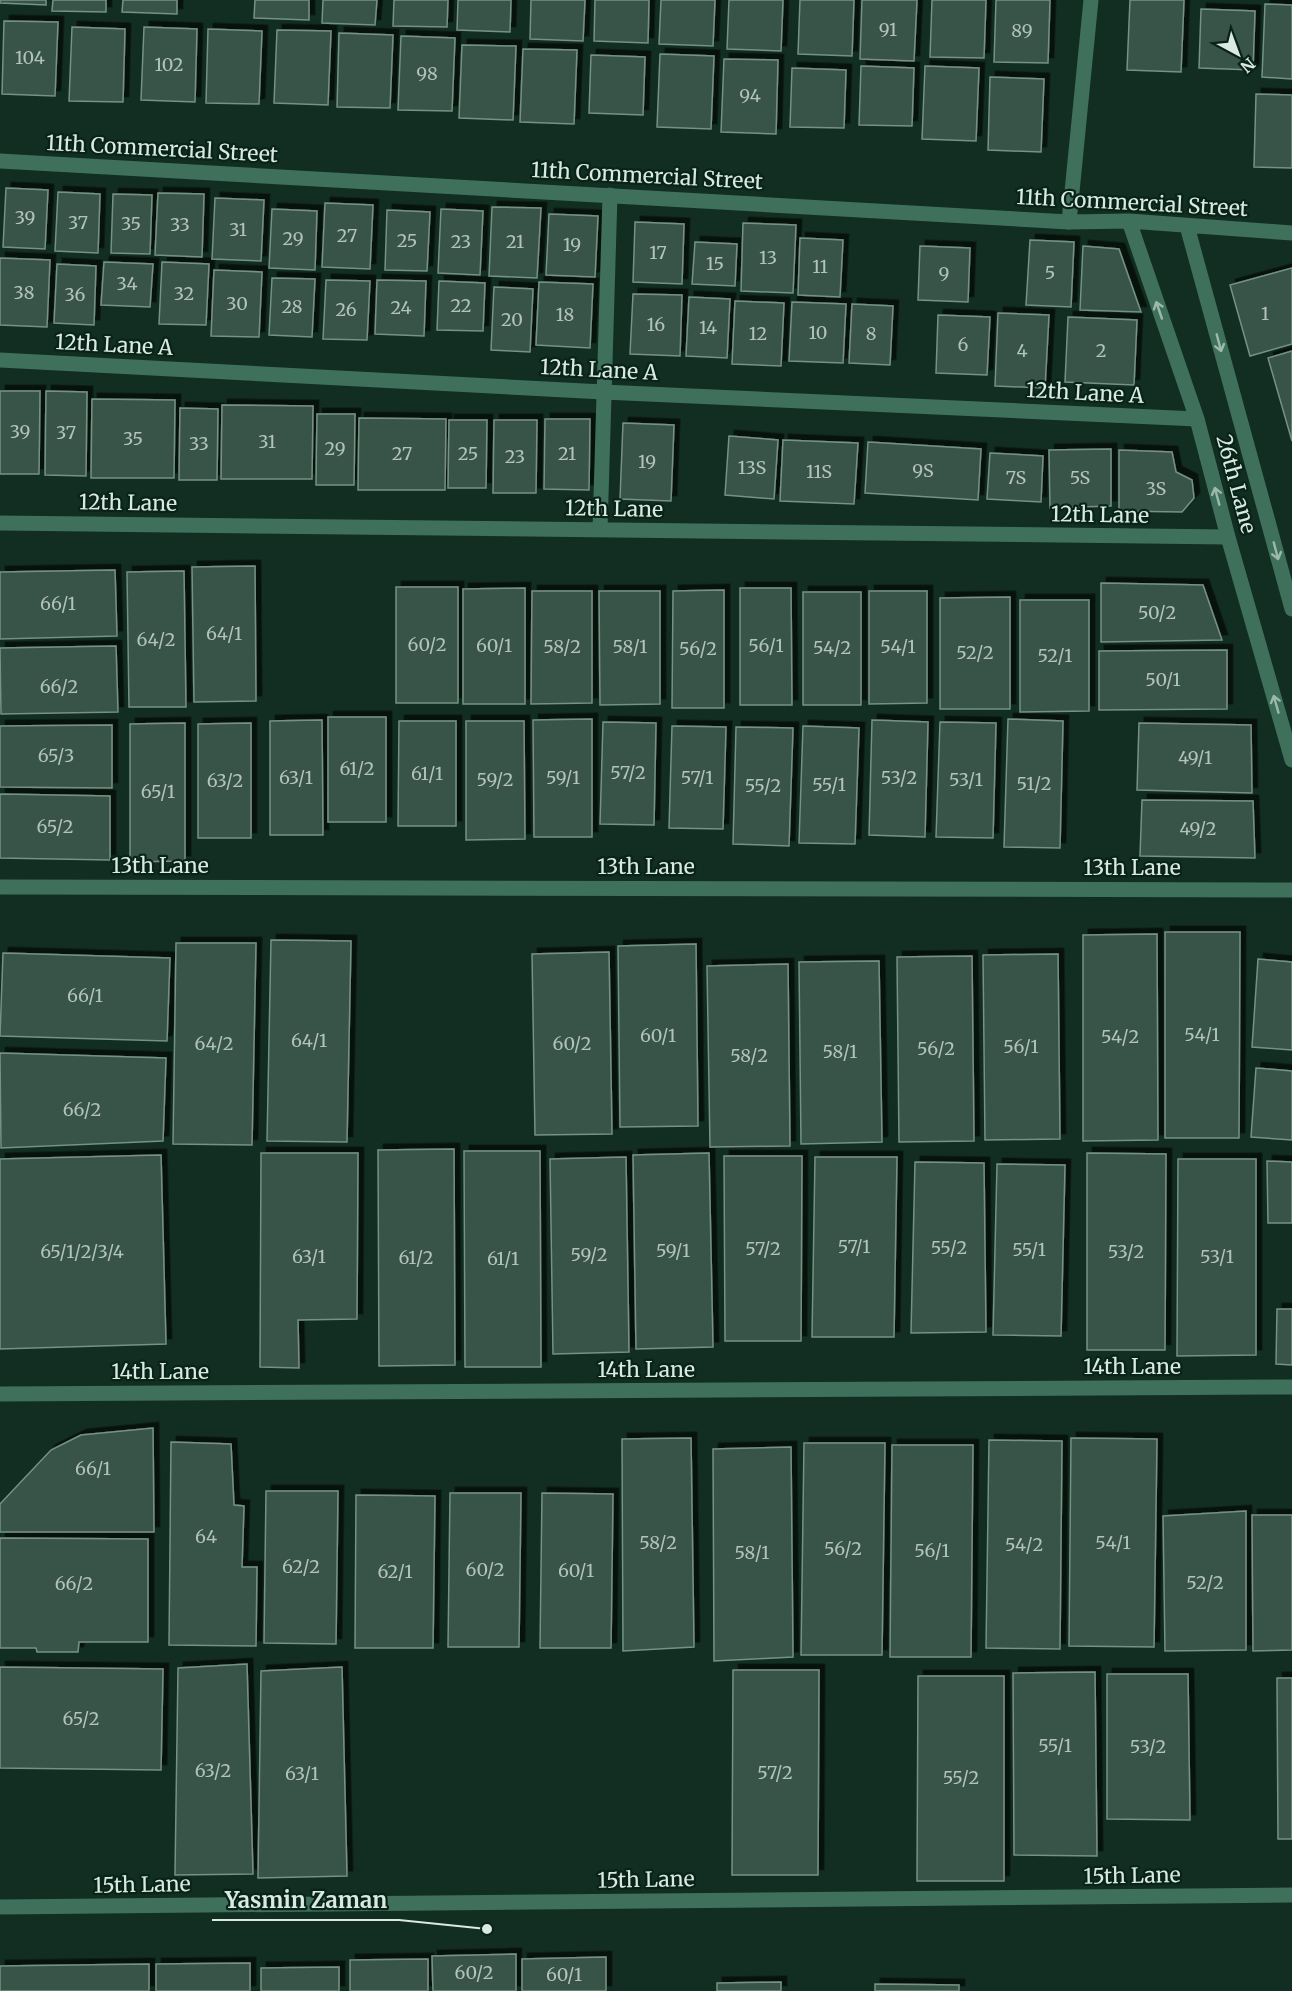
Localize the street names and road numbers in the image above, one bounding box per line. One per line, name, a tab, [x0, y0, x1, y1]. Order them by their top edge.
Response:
street label: 11th Commercial Street	[45, 129, 279, 168]
street label: 11th Commercial Street	[530, 156, 764, 195]
street label: 11th Commercial Street	[1015, 183, 1249, 222]
street label: 12th Lane A	[54, 328, 174, 361]
street label: 12th Lane A	[539, 353, 659, 386]
street label: 12th Lane A	[1025, 376, 1145, 409]
street label: 26th Lane	[1210, 431, 1263, 536]
street label: 12th Lane	[79, 488, 177, 517]
street label: 12th Lane	[565, 494, 663, 523]
street label: 12th Lane	[1051, 500, 1149, 529]
street label: 13th Lane	[111, 852, 209, 879]
street label: 13th Lane	[597, 853, 695, 880]
street label: 13th Lane	[1083, 854, 1181, 881]
street label: 14th Lane	[1083, 1353, 1181, 1380]
street label: 14th Lane	[597, 1356, 695, 1383]
street label: 14th Lane	[111, 1358, 209, 1385]
street label: 15th Lane	[1083, 1861, 1181, 1890]
street label: 15th Lane	[597, 1865, 695, 1894]
street label: 15th Lane	[93, 1870, 191, 1899]

